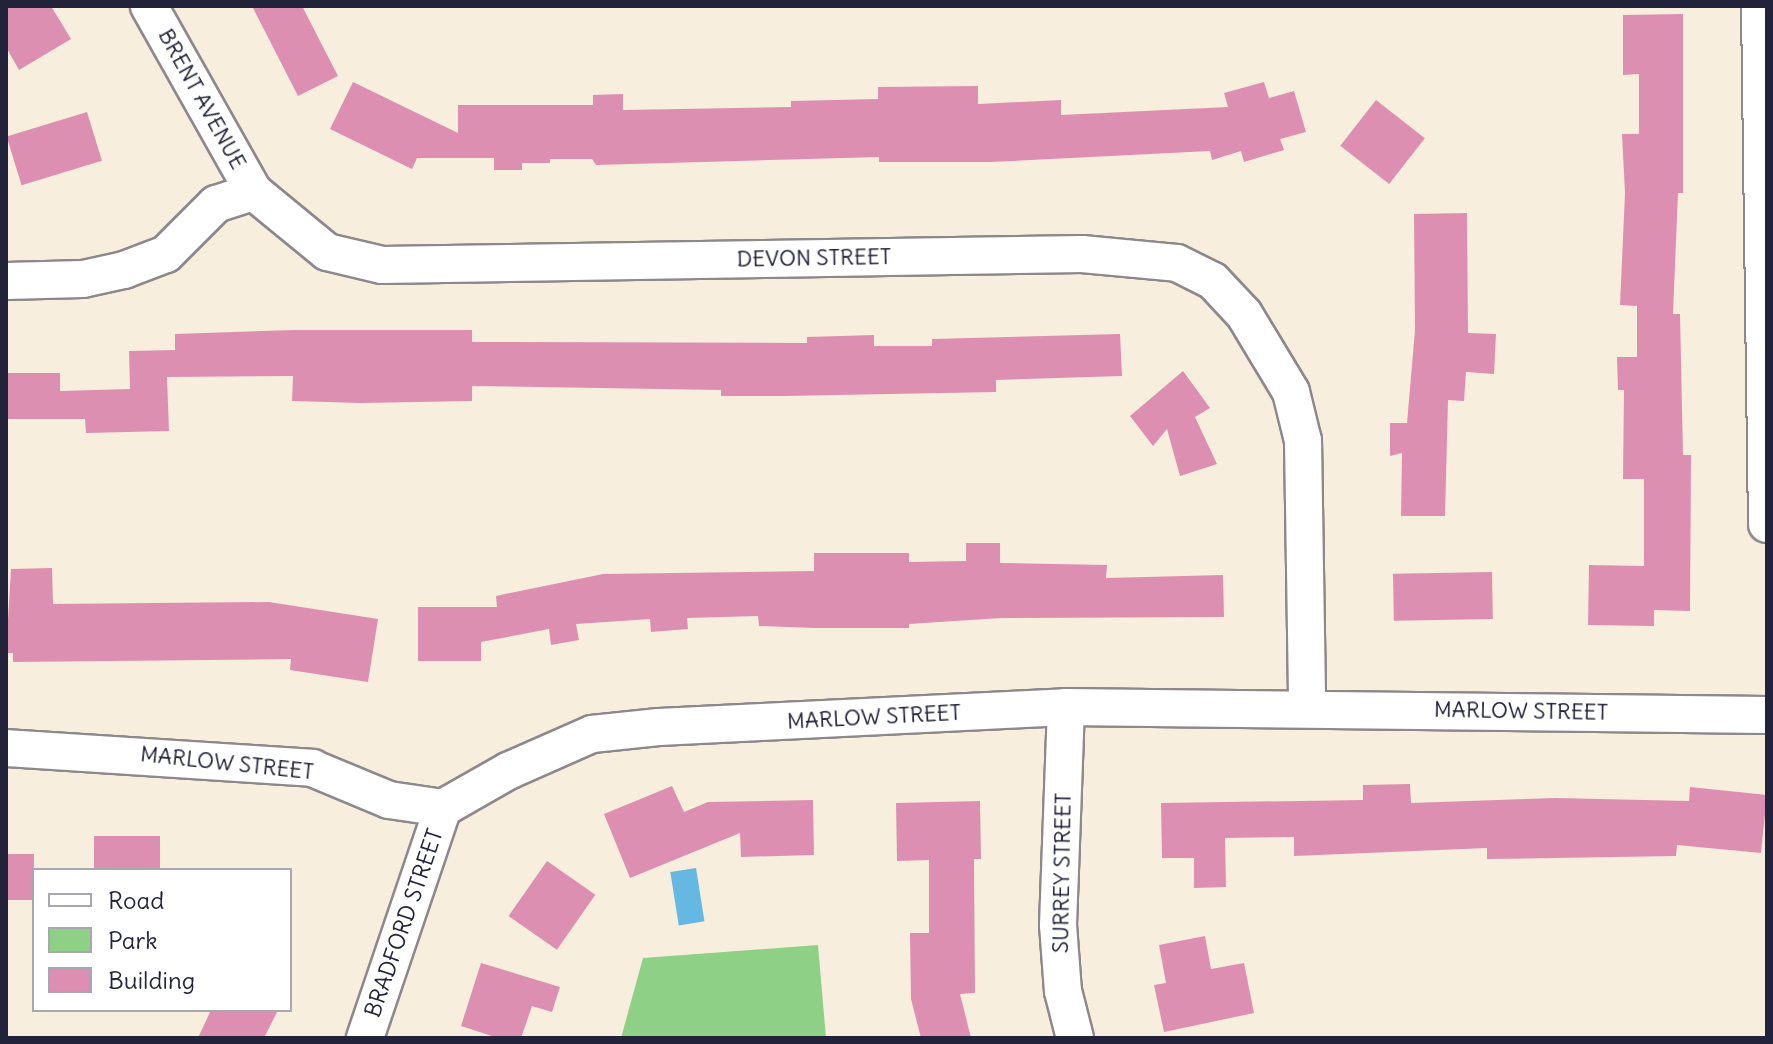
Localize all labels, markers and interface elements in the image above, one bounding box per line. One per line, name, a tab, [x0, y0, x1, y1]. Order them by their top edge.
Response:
street label: BRENT AVENUE	[153, 24, 251, 174]
street label: DEVON STREET	[736, 243, 892, 273]
street label: MARLOW STREET	[1434, 696, 1608, 726]
street label: MARLOW STREET	[786, 699, 962, 735]
street label: MARLOW STREET	[139, 741, 315, 785]
street label: SURREY STREET	[1047, 792, 1077, 954]
street label: BRADFORD STREET	[359, 825, 449, 1021]
legend	[32, 868, 292, 1012]
text: Road	[108, 885, 164, 915]
text: Park	[108, 925, 158, 955]
text: Building	[108, 965, 195, 995]

